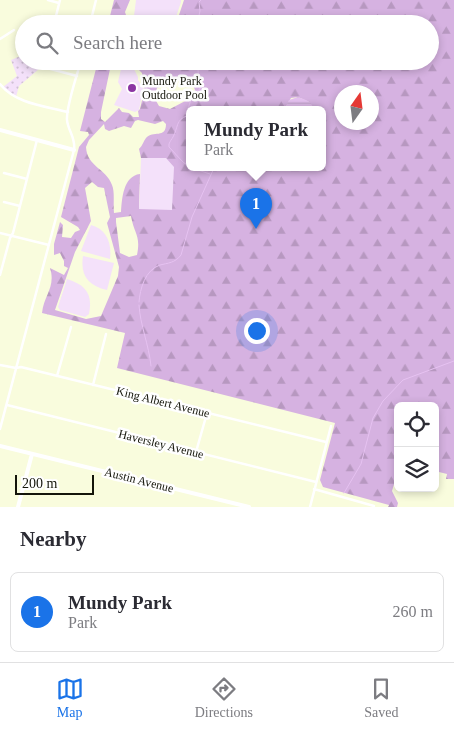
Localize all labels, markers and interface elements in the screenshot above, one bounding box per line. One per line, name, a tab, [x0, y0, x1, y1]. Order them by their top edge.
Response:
search box	[15, 15, 439, 70]
icon: search	[33, 29, 61, 57]
text: Search here	[73, 32, 162, 53]
place label: Mundy Park Outdoor Pool	[142, 74, 208, 102]
marker: Mundy Park Outdoor Pool	[126, 82, 138, 94]
north arrow	[334, 85, 379, 130]
popup	[186, 106, 326, 171]
text: Mundy Park	[204, 119, 308, 140]
text: Park	[204, 141, 233, 158]
pin: 1	[240, 188, 272, 229]
your location	[244, 318, 270, 344]
street label: King Albert Avenue	[115, 384, 211, 420]
map controls	[394, 402, 439, 492]
button: locate	[394, 402, 439, 447]
street label: Haversley Avenue	[117, 427, 205, 461]
button: layers	[394, 447, 439, 492]
street label: Austin Avenue	[103, 465, 175, 495]
scale bar	[15, 472, 94, 495]
text: 200 m	[22, 476, 57, 491]
text: Nearby	[20, 527, 87, 551]
text: Mundy Park	[68, 592, 172, 613]
text: 1	[33, 603, 41, 620]
text: 260 m	[393, 603, 433, 620]
text: Park	[68, 614, 97, 631]
tab: Map	[56, 675, 84, 721]
tab: Directions	[195, 675, 253, 721]
tab: Saved	[364, 675, 398, 721]

